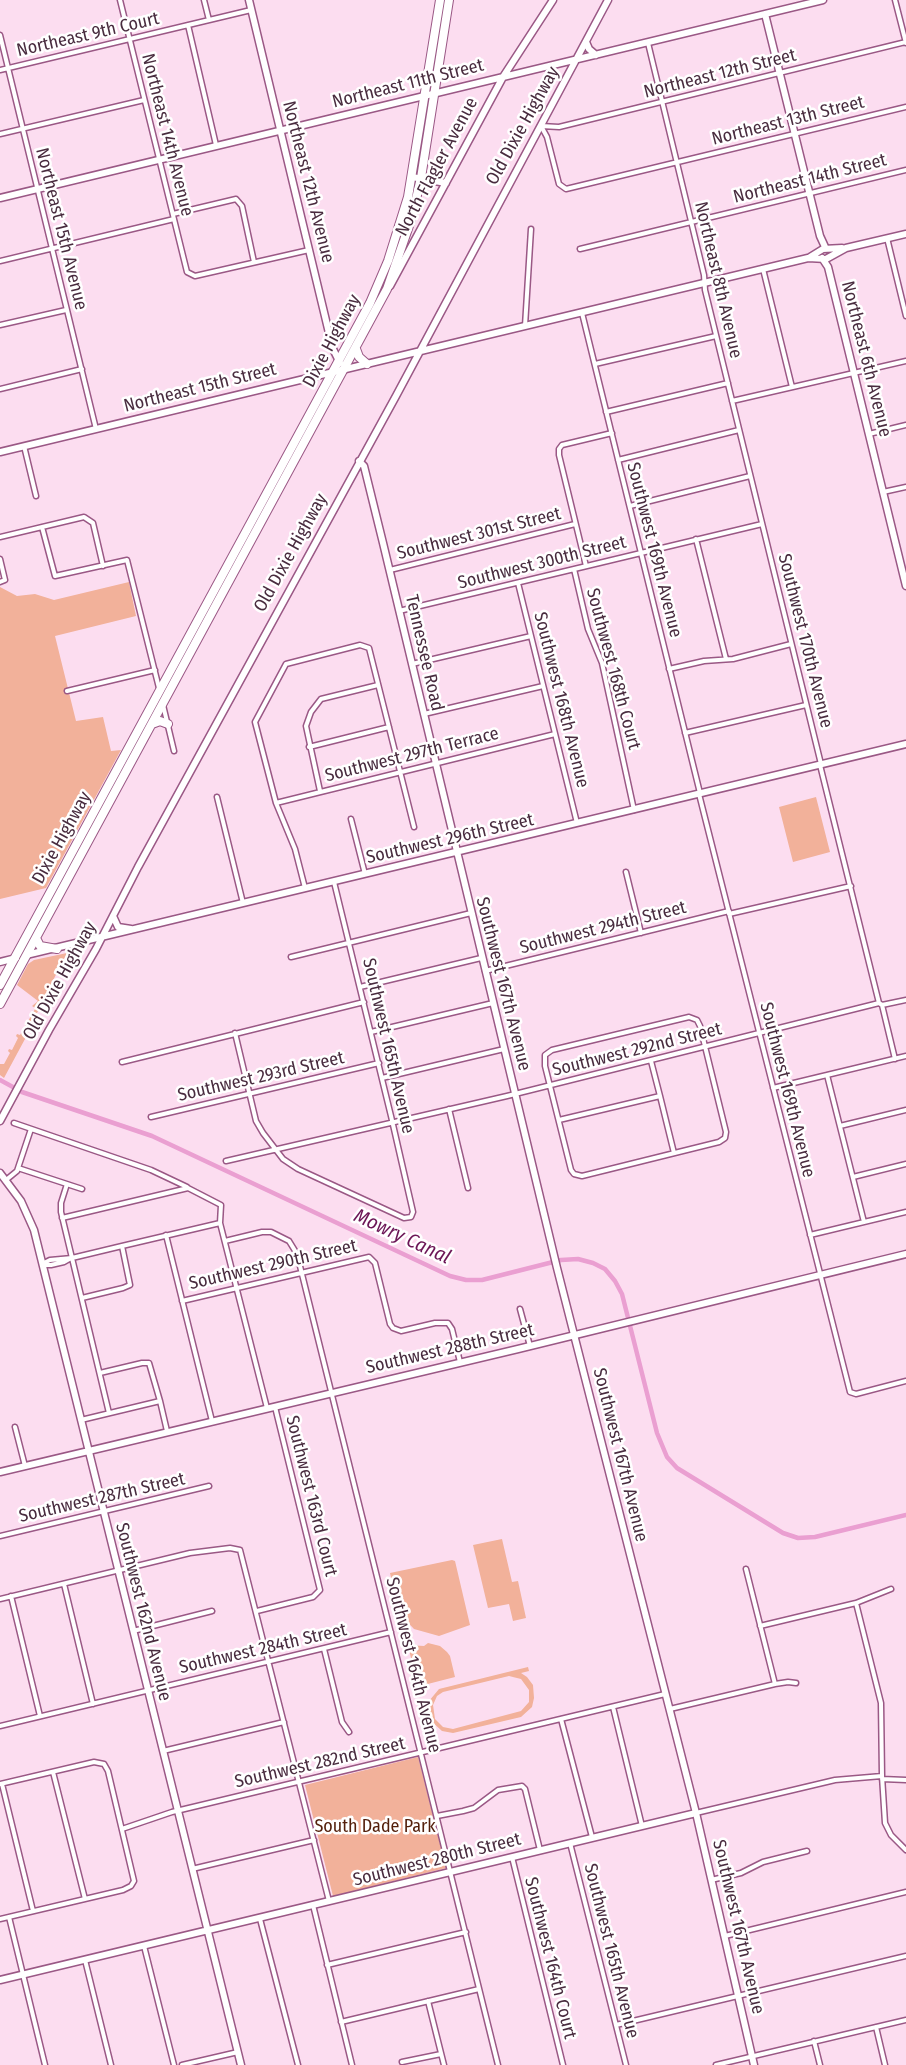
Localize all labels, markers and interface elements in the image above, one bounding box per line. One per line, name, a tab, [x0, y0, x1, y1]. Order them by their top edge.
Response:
street label: Northeast 9th Court	[15, 8, 161, 62]
street label: Northeast 12th Street	[642, 45, 798, 103]
street label: Northeast 14th Avenue	[136, 52, 198, 218]
street label: Northeast 11th Street	[330, 55, 486, 113]
street label: Old Dixie Highway	[482, 63, 564, 189]
street label: Northeast 13th Street	[710, 92, 866, 150]
street label: North Flagler Avenue	[391, 94, 483, 240]
street label: Northeast 12th Avenue	[277, 99, 339, 265]
street label: Northeast 15th Avenue	[30, 146, 92, 312]
street label: Northeast 14th Street	[731, 150, 889, 208]
street label: Northeast 8th Avenue	[689, 200, 747, 360]
street label: Northeast 6th Avenue	[836, 279, 896, 439]
street label: Dixie Highway	[299, 291, 365, 391]
street label: Northeast 15th Street	[122, 359, 278, 417]
street label: Southwest 169th Avenue	[622, 460, 686, 640]
street label: Old Dixie Highway	[250, 490, 332, 616]
street label: Southwest 301st Street	[395, 503, 563, 565]
street label: Southwest 300th Street	[456, 532, 628, 594]
street label: Southwest 170th Avenue	[773, 552, 837, 730]
street label: Southwest 168th Court	[581, 586, 645, 752]
street label: Tennessee Road	[400, 593, 448, 713]
street label: Southwest 168th Avenue	[529, 610, 593, 790]
street label: Southwest 297th Terrace	[323, 723, 501, 787]
street label: Dixie Highway	[28, 788, 96, 888]
street label: Southwest 296th Street	[364, 809, 536, 869]
street label: Southwest 167th Avenue	[471, 895, 535, 1073]
street label: Southwest 294th Street	[518, 897, 688, 959]
street label: Old Dixie Highway	[19, 918, 101, 1044]
street label: Southwest 165th Avenue	[357, 956, 419, 1136]
street label: Southwest 169th Avenue	[755, 1000, 819, 1180]
street label: Southwest 292nd Street	[550, 1019, 724, 1081]
street label: Southwest 293rd Street	[176, 1047, 346, 1107]
water label: Mowry Canal	[350, 1204, 454, 1270]
street label: Southwest 290th Street	[187, 1235, 359, 1295]
street label: Southwest 288th Street	[364, 1319, 536, 1379]
street label: Southwest 167th Avenue	[588, 1366, 652, 1544]
street label: Southwest 163rd Court	[281, 1413, 341, 1579]
street label: Southwest 287th Street	[17, 1468, 187, 1528]
street label: Southwest 162nd Avenue	[110, 1521, 176, 1703]
street label: Southwest 164th Avenue	[381, 1575, 445, 1755]
street label: Southwest 284th Street	[177, 1619, 349, 1679]
street label: Southwest 282nd Street	[233, 1733, 407, 1793]
park label: South Dade Park	[314, 1816, 436, 1838]
street label: Southwest 280th Street	[351, 1829, 523, 1891]
street label: Southwest 167th Avenue	[707, 1838, 769, 2016]
street label: Southwest 165th Avenue	[579, 1861, 643, 2041]
street label: Southwest 164th Court	[519, 1875, 581, 2041]

